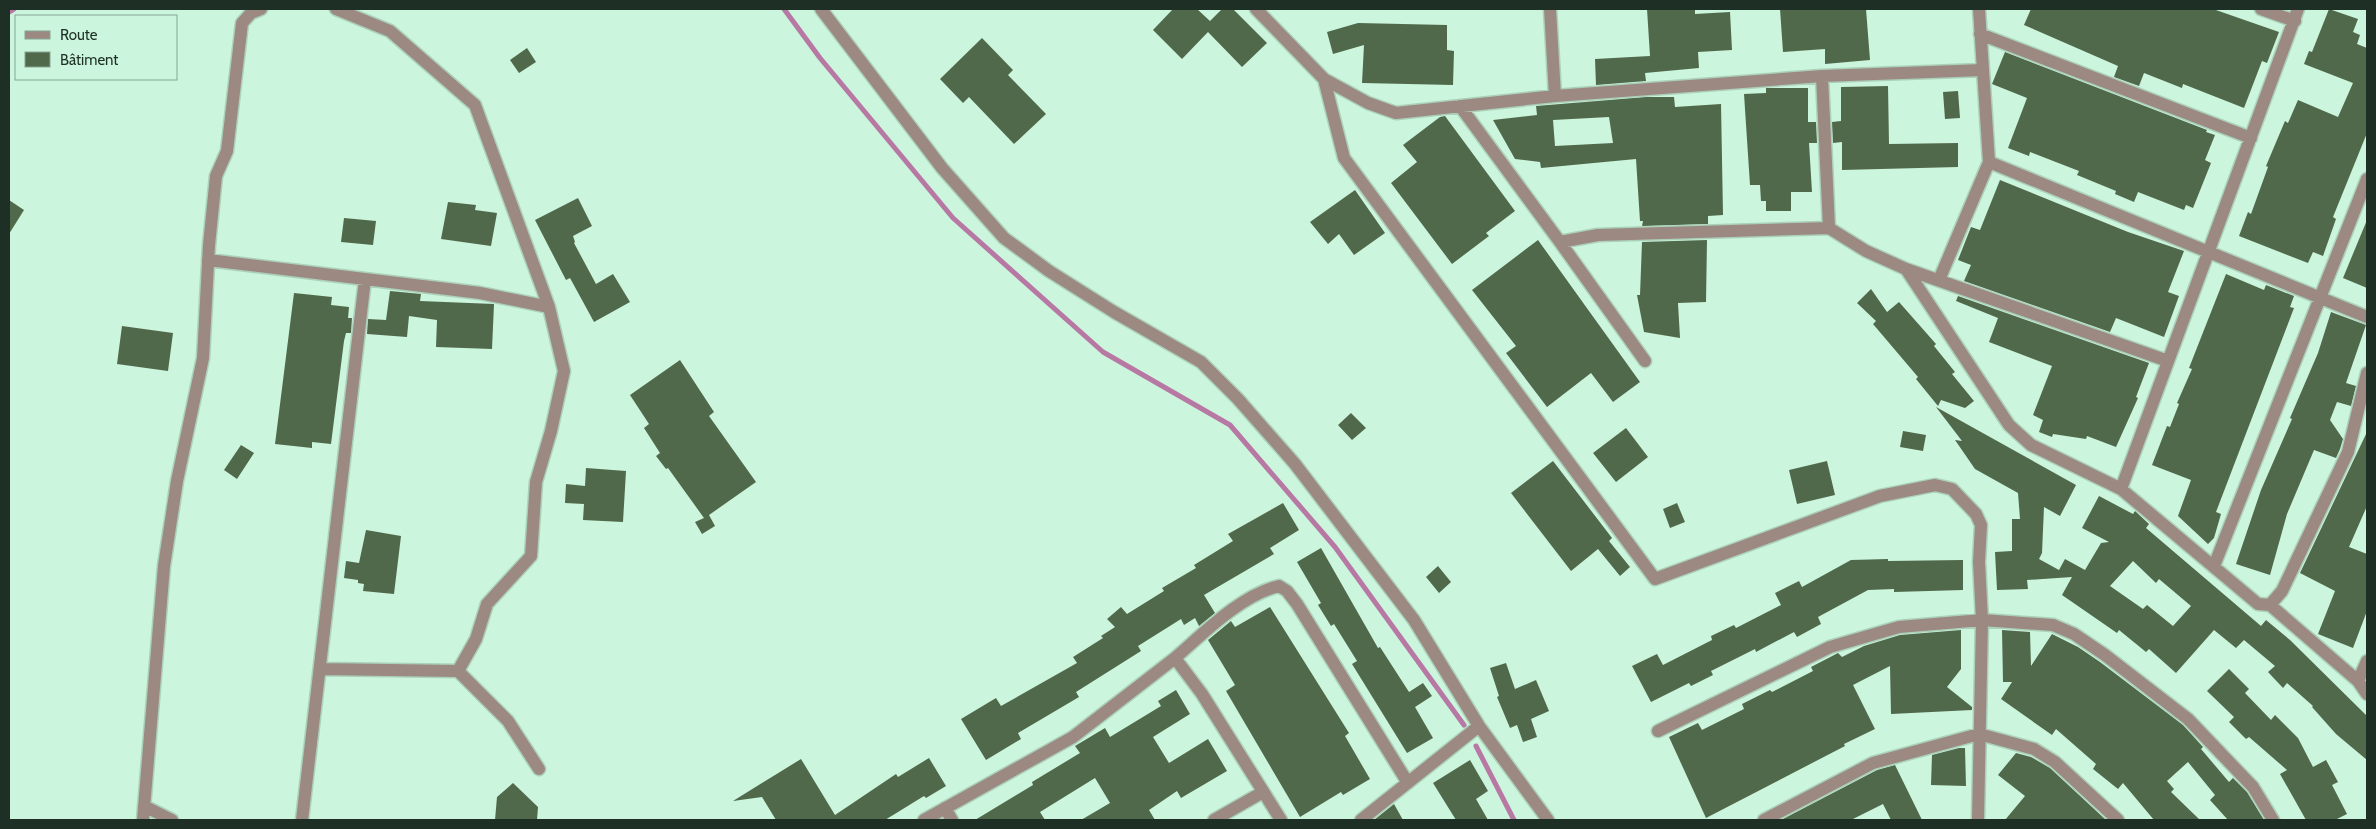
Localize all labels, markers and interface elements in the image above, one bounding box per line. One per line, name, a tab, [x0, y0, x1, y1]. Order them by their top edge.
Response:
legend	[15, 15, 178, 80]
text: Route	[60, 26, 98, 44]
text: Bâtiment	[60, 51, 118, 69]

